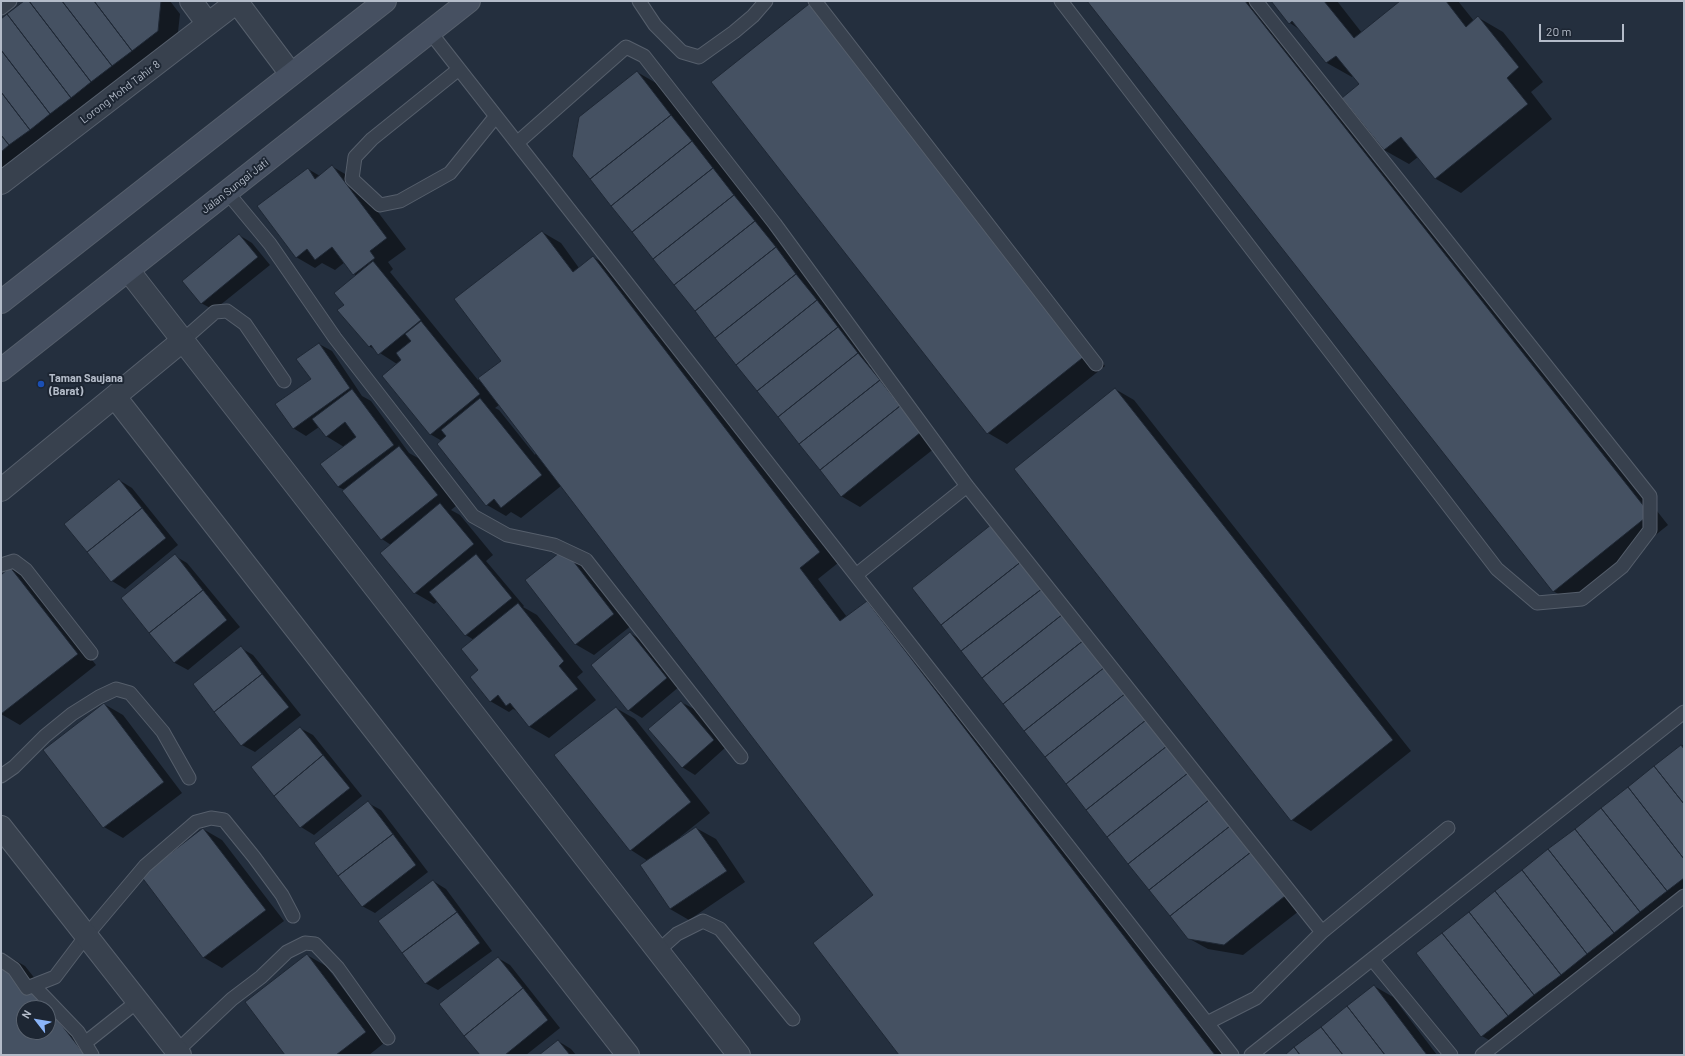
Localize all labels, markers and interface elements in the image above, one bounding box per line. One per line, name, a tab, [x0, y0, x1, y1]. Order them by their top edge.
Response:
scale bar	[1541, 16, 1626, 42]
text: 20 m	[1546, 24, 1572, 38]
street label: Lorong Mohd Tahir 8	[77, 58, 163, 126]
street label: Jalan Sungai Jati	[199, 156, 271, 216]
place label: Taman Saujana (Barat)	[49, 371, 123, 397]
marker: Taman Saujana (Barat)	[36, 379, 46, 389]
north arrow	[16, 1000, 56, 1040]
text: N	[19, 1008, 34, 1021]

